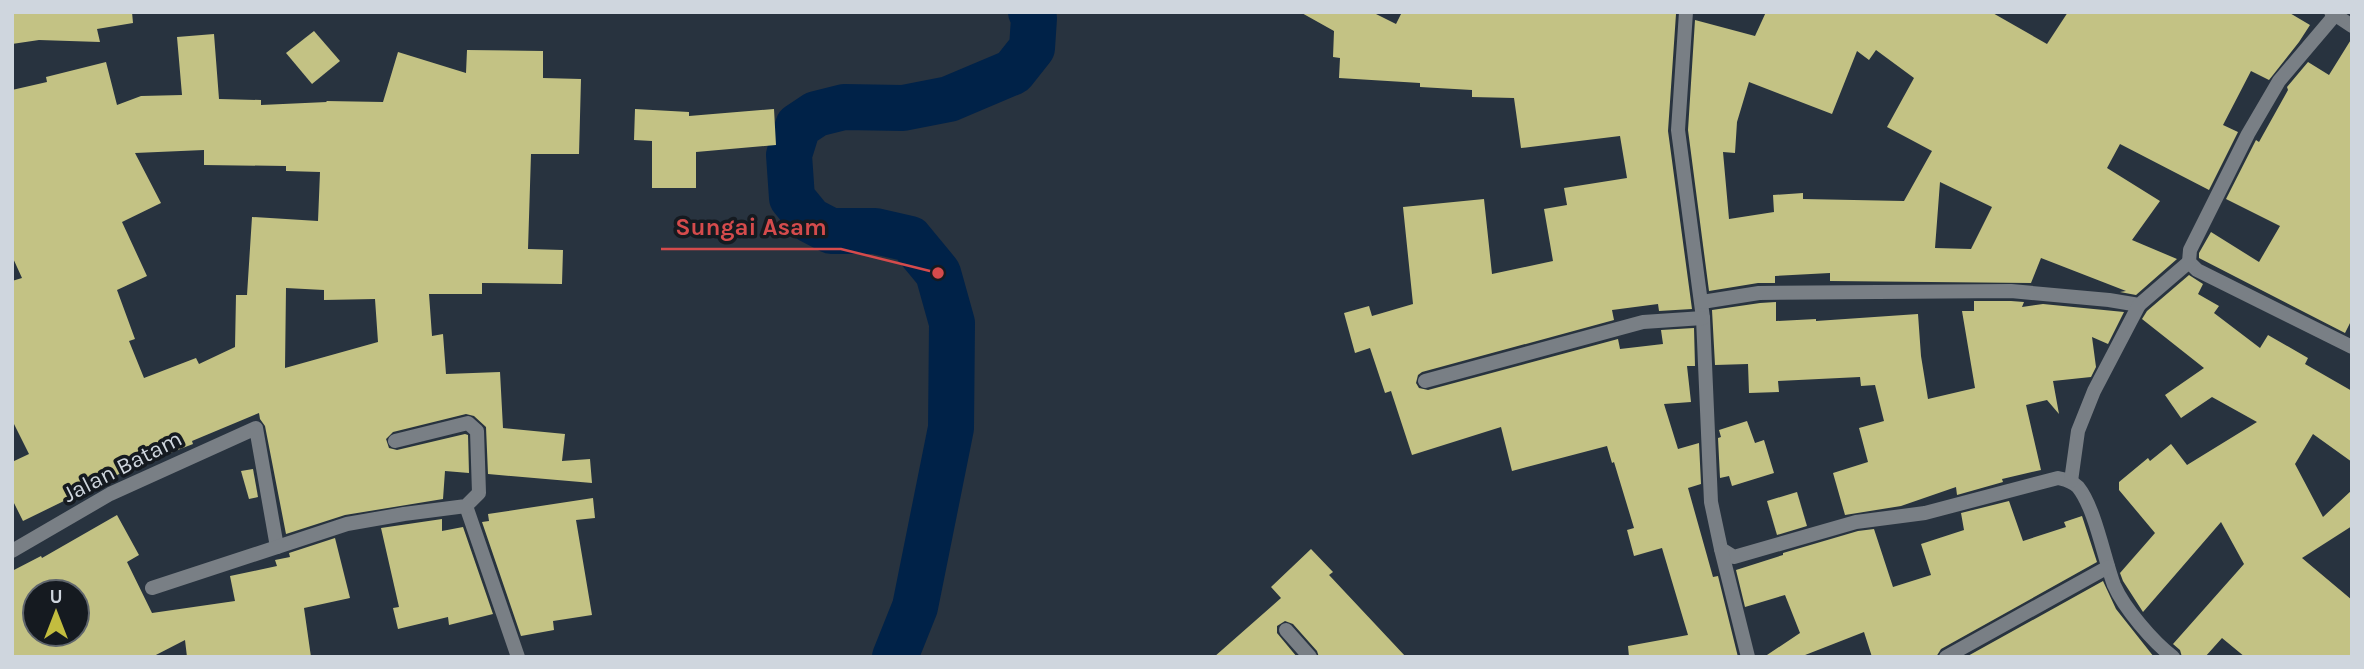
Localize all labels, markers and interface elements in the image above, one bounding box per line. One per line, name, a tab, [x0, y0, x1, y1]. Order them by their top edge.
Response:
callout: Sungai Asam	[661, 204, 841, 249]
text: Sungai Asam	[675, 213, 827, 241]
street label: Jalan Batam	[58, 425, 186, 508]
north arrow	[21, 578, 91, 648]
text: U	[49, 586, 63, 608]

